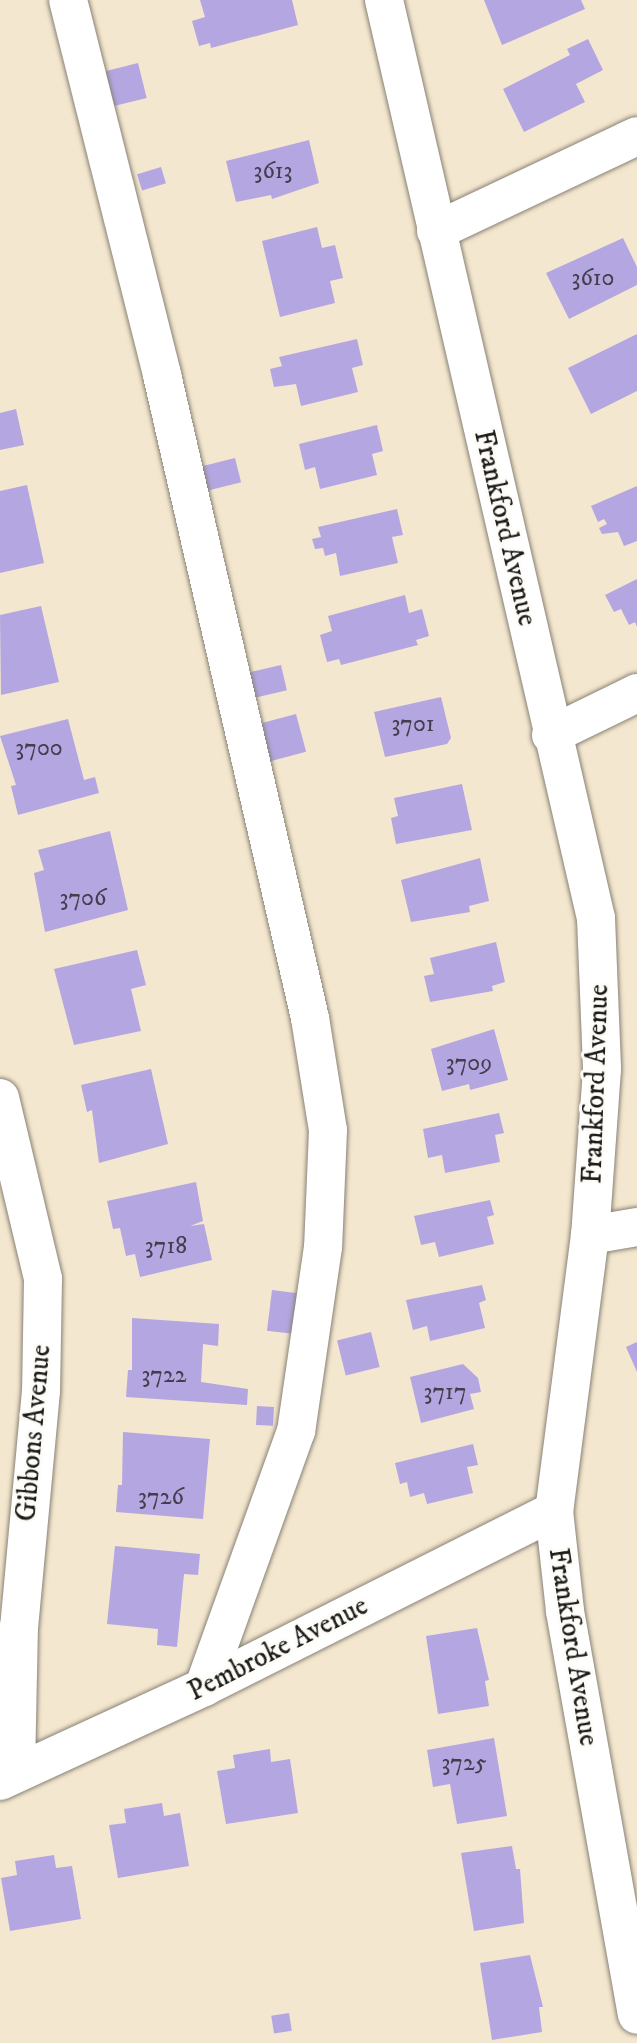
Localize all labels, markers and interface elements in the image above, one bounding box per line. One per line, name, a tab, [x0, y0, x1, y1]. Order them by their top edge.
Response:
house number: 3613	[253, 158, 293, 186]
house number: 3610	[572, 265, 614, 293]
street label: Frankford Avenue	[466, 427, 544, 629]
house number: 3701	[391, 711, 435, 739]
house number: 3700	[15, 735, 63, 763]
house number: 3706	[59, 885, 107, 913]
street label: Frankford Avenue	[576, 983, 616, 1185]
house number: 3709	[446, 1050, 492, 1078]
house number: 3718	[145, 1233, 187, 1261]
street label: Gibbons Avenue	[10, 1343, 58, 1523]
house number: 3722	[141, 1362, 187, 1390]
house number: 3717	[423, 1379, 467, 1407]
house number: 3726	[138, 1484, 184, 1512]
street label: Frankford Avenue	[541, 1546, 605, 1748]
street label: Pembroke Avenue	[182, 1589, 374, 1709]
house number: 3725	[441, 1750, 487, 1778]

